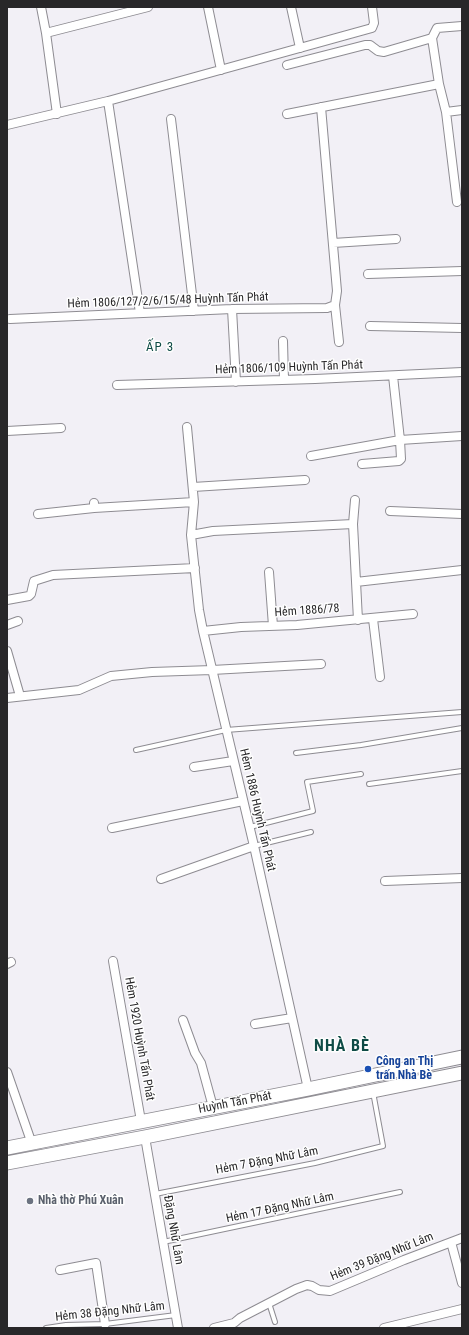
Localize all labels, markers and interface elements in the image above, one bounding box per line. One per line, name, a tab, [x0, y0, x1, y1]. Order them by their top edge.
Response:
street label: Hẻm 1806/127/2/6/15/48 Huỳnh Tấn Phát	[67, 290, 269, 312]
district label: ẤP 3	[146, 340, 174, 356]
street label: Hẻm 1806/109 Huỳnh Tấn Phát	[215, 358, 363, 378]
street label: Hẻm 1886/78	[274, 602, 340, 620]
street label: Hẻm 1886 Huỳnh Tấn Phát	[236, 747, 278, 873]
street label: Hẻm 1920 Huỳnh Tấn Phát	[121, 976, 157, 1102]
district label: NHÀ BÈ	[314, 1037, 370, 1057]
place label: Công an Thị trấn Nhà Bè	[376, 1055, 433, 1083]
marker: Công an Thị trấn Nhà Bè	[363, 1064, 373, 1074]
street label: Huỳnh Tấn Phát	[197, 1089, 273, 1117]
street label: Hẻm 7 Đặng Nhữ Lâm	[215, 1144, 319, 1178]
street label: Hẻm 17 Đặng Nhữ Lâm	[225, 1190, 335, 1226]
place label: Nhà thờ Phú Xuân	[38, 1194, 124, 1208]
street label: Đặng Nhữ Lâm	[160, 1194, 186, 1266]
marker: Nhà thờ Phú Xuân	[25, 1196, 35, 1206]
street label: Hẻm 39 Đặng Nhữ Lâm	[328, 1230, 436, 1284]
street label: Hẻm 38 Đặng Nhữ Lâm	[55, 1299, 165, 1325]

